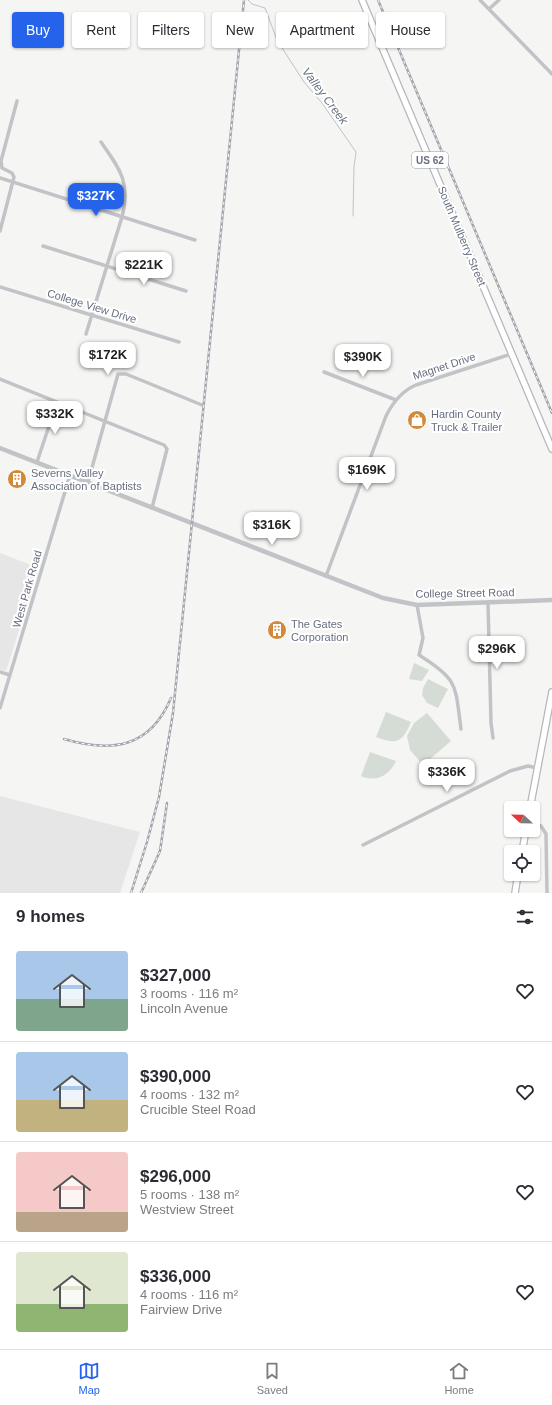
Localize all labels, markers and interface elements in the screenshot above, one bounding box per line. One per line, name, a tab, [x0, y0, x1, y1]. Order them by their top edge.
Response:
chip: Buy	[12, 12, 64, 48]
chip: Rent	[72, 12, 130, 48]
chip: Filters	[138, 12, 204, 48]
chip: New	[212, 12, 268, 48]
chip: Apartment	[276, 12, 368, 48]
chip: House	[376, 12, 445, 48]
water label: Valley Creek	[299, 65, 352, 128]
road number: US 62	[412, 152, 448, 168]
pin: $327K	[68, 183, 124, 217]
street label: South Mulberry Street	[436, 184, 488, 288]
text: $327K	[77, 188, 115, 203]
pin: $221K	[116, 252, 172, 286]
text: $221K	[125, 257, 163, 272]
street label: College View Drive	[46, 287, 138, 325]
pin: $172K	[80, 342, 136, 376]
pin: $390K	[335, 344, 391, 378]
text: $172K	[89, 347, 127, 362]
text: $390K	[344, 349, 382, 364]
street label: Magnet Drive	[411, 350, 477, 382]
pin: $332K	[27, 401, 83, 435]
text: $332K	[36, 406, 74, 421]
place label: Hardin County Truck & Trailer	[431, 408, 502, 433]
shop icon: Hardin County Truck & Trailer	[406, 409, 428, 431]
pin: $169K	[339, 457, 395, 491]
text: $169K	[348, 462, 386, 477]
place label: Severns Valley Association of Baptists	[31, 467, 142, 492]
building icon: Severns Valley Association of Baptists	[6, 468, 28, 490]
pin: $316K	[244, 512, 300, 546]
text: $316K	[253, 517, 291, 532]
street label: West Park Road	[10, 549, 44, 629]
street label: College Street Road	[415, 586, 515, 600]
place label: The Gates Corporation	[291, 618, 348, 643]
building icon: The Gates Corporation	[266, 619, 288, 641]
pin: $296K	[469, 636, 525, 670]
text: $296K	[478, 641, 516, 656]
pin: $336K	[419, 759, 475, 793]
text: $336K	[428, 764, 466, 779]
north arrow	[504, 801, 540, 837]
map controls	[504, 801, 540, 881]
button: locate	[504, 845, 540, 881]
icon: filters	[514, 906, 536, 928]
text: 9 homes	[16, 907, 85, 926]
text: $327,000	[140, 966, 211, 985]
icon: home	[48, 967, 96, 1015]
icon: heart	[514, 980, 536, 1002]
text: 3 rooms · 116 m²	[140, 986, 238, 1001]
text: Lincoln Avenue	[140, 1001, 228, 1016]
text: $390,000	[140, 1067, 211, 1086]
icon: home	[48, 1068, 96, 1116]
icon: heart	[514, 1081, 536, 1103]
text: 4 rooms · 132 m²	[140, 1087, 239, 1102]
text: Crucible Steel Road	[140, 1102, 256, 1117]
text: $296,000	[140, 1167, 211, 1186]
icon: home	[48, 1168, 96, 1216]
icon: heart	[514, 1181, 536, 1203]
text: 5 rooms · 138 m²	[140, 1187, 239, 1202]
text: Westview Street	[140, 1202, 234, 1217]
text: $336,000	[140, 1267, 211, 1286]
icon: home	[48, 1268, 96, 1316]
icon: heart	[514, 1281, 536, 1303]
text: 4 rooms · 116 m²	[140, 1287, 238, 1302]
text: Fairview Drive	[140, 1302, 222, 1317]
tab: Map	[78, 1360, 100, 1396]
tab: Saved	[257, 1360, 288, 1396]
tab: Home	[444, 1360, 474, 1396]

